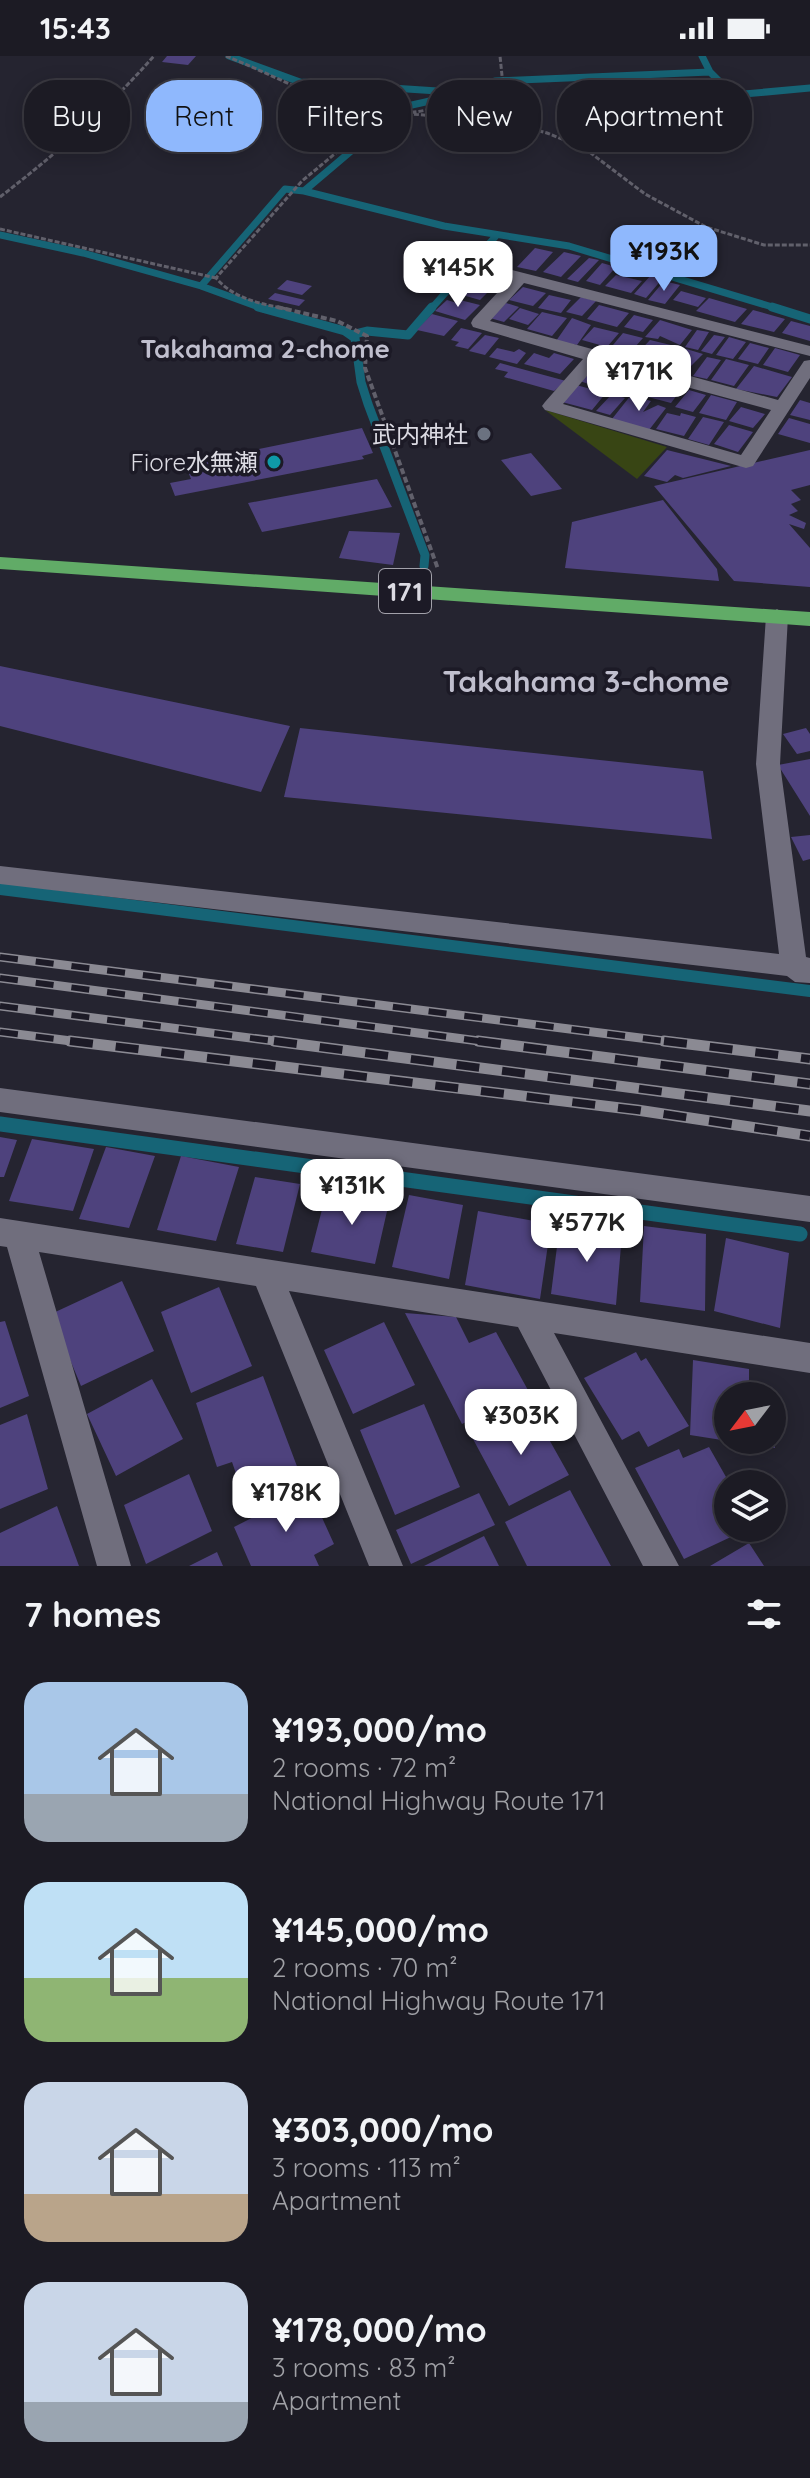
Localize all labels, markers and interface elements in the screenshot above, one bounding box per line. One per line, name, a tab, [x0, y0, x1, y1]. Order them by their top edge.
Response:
text: 15:43	[40, 9, 111, 47]
chip: Buy	[24, 80, 130, 152]
chip: Rent	[146, 80, 262, 152]
chip: Filters	[278, 80, 411, 152]
chip: New	[427, 80, 541, 152]
chip: Apartment	[557, 80, 752, 152]
pin: ¥193K	[608, 225, 720, 293]
text: ¥193K	[628, 234, 700, 267]
pin: ¥145K	[402, 241, 514, 309]
text: ¥145K	[422, 250, 494, 283]
district label: Takahama 2-chome	[140, 332, 390, 365]
pin: ¥171K	[583, 345, 695, 413]
text: ¥171K	[605, 354, 673, 387]
place label: 武内神社	[372, 419, 468, 449]
marker: 武内神社	[475, 425, 493, 443]
place label: Fiore水無瀬	[131, 447, 258, 477]
marker: Fiore水無瀬	[265, 453, 283, 471]
road number: 171	[379, 569, 431, 613]
district label: Takahama 3-chome	[443, 662, 729, 700]
pin: ¥131K	[296, 1159, 408, 1227]
text: ¥131K	[319, 1168, 385, 1201]
pin: ¥577K	[531, 1196, 643, 1264]
text: ¥577K	[549, 1205, 625, 1238]
north arrow	[714, 1382, 786, 1454]
map controls	[714, 1382, 786, 1542]
pin: ¥303K	[465, 1389, 577, 1457]
text: ¥303K	[483, 1398, 559, 1431]
pin: ¥178K	[230, 1466, 342, 1534]
button: layers	[714, 1470, 786, 1542]
text: ¥178K	[250, 1475, 322, 1508]
icon: filters	[742, 1592, 786, 1636]
text: 7 homes	[24, 1593, 161, 1636]
text: ¥193,000/mo	[272, 1708, 487, 1751]
icon: home	[88, 1714, 184, 1810]
text: 2 rooms · 72 m²	[272, 1751, 456, 1784]
text: National Highway Route 171	[272, 1784, 605, 1817]
text: ¥145,000/mo	[272, 1908, 489, 1951]
icon: home	[88, 1914, 184, 2010]
text: 2 rooms · 70 m²	[272, 1951, 457, 1984]
text: National Highway Route 171	[272, 1984, 605, 2017]
text: ¥303,000/mo	[272, 2108, 494, 2151]
icon: home	[88, 2114, 184, 2210]
text: 3 rooms · 113 m²	[272, 2151, 461, 2184]
text: Apartment	[272, 2184, 401, 2217]
text: ¥178,000/mo	[272, 2308, 487, 2351]
icon: home	[88, 2314, 184, 2410]
text: 3 rooms · 83 m²	[272, 2351, 455, 2384]
text: Apartment	[272, 2384, 401, 2417]

